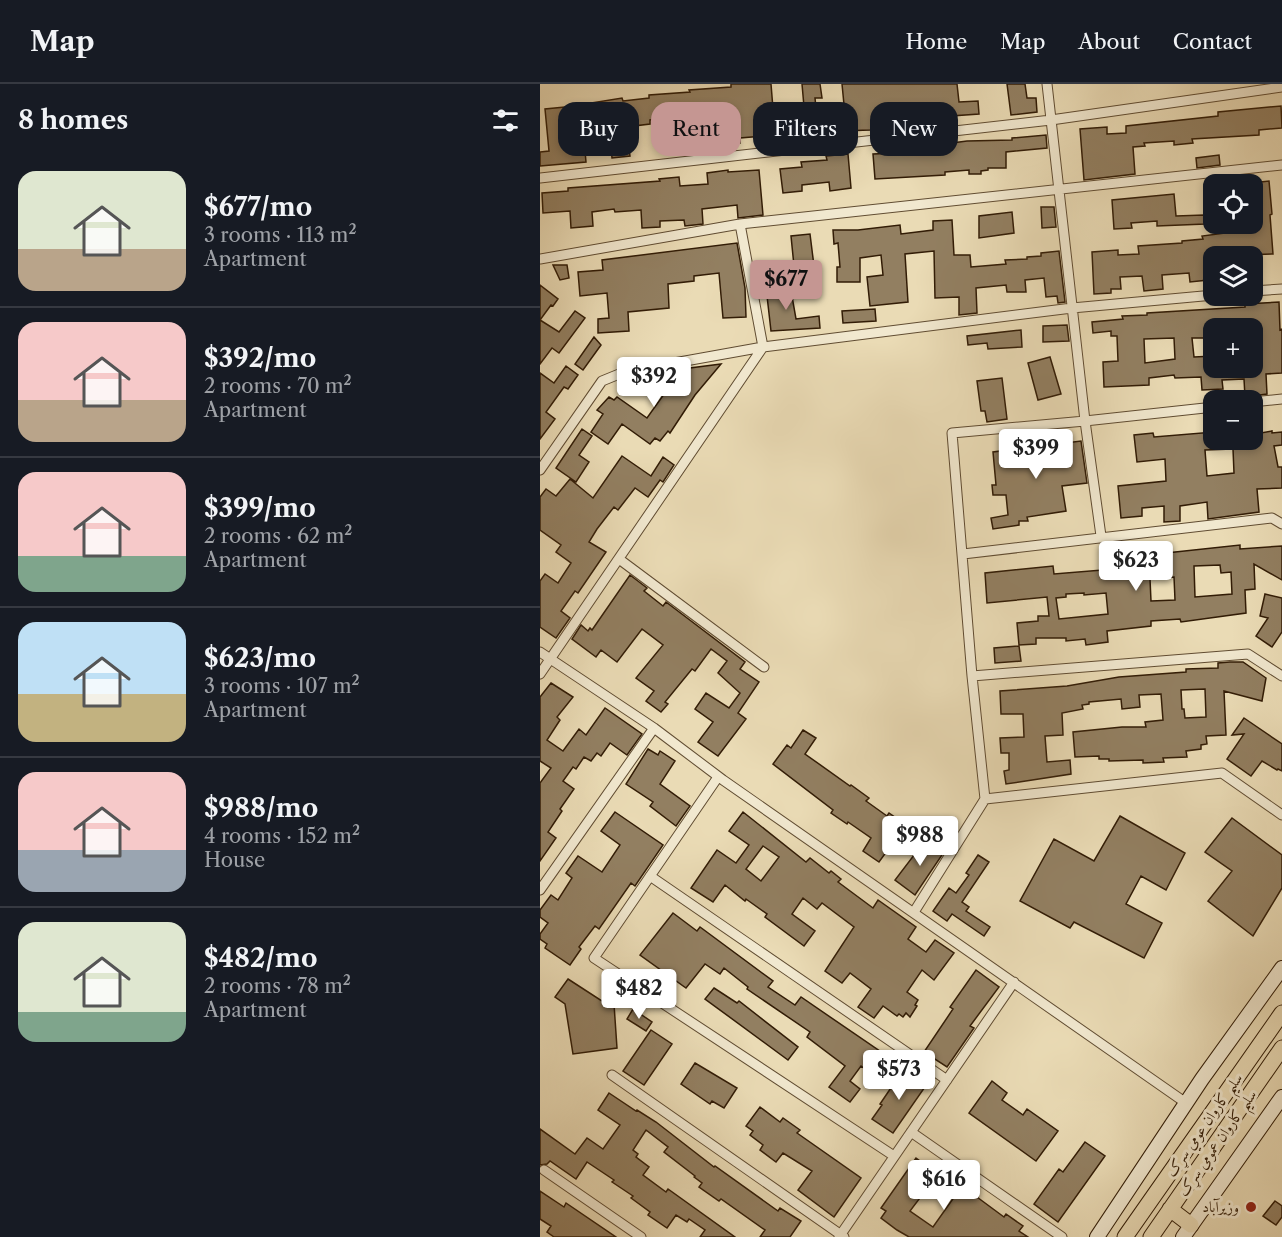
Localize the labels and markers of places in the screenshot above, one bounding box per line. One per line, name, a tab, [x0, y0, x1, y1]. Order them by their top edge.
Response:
pin: $677	[750, 260, 822, 311]
pin: $392	[618, 357, 690, 408]
pin: $399	[1000, 429, 1072, 480]
pin: $623	[1100, 541, 1172, 592]
pin: $988	[884, 816, 956, 867]
pin: $482	[603, 969, 675, 1020]
pin: $573	[863, 1050, 935, 1101]
pin: $616	[908, 1160, 980, 1211]
place label: وزیرآباد	[1202, 1197, 1239, 1216]
marker: وزیرآباد	[1244, 1200, 1258, 1214]

